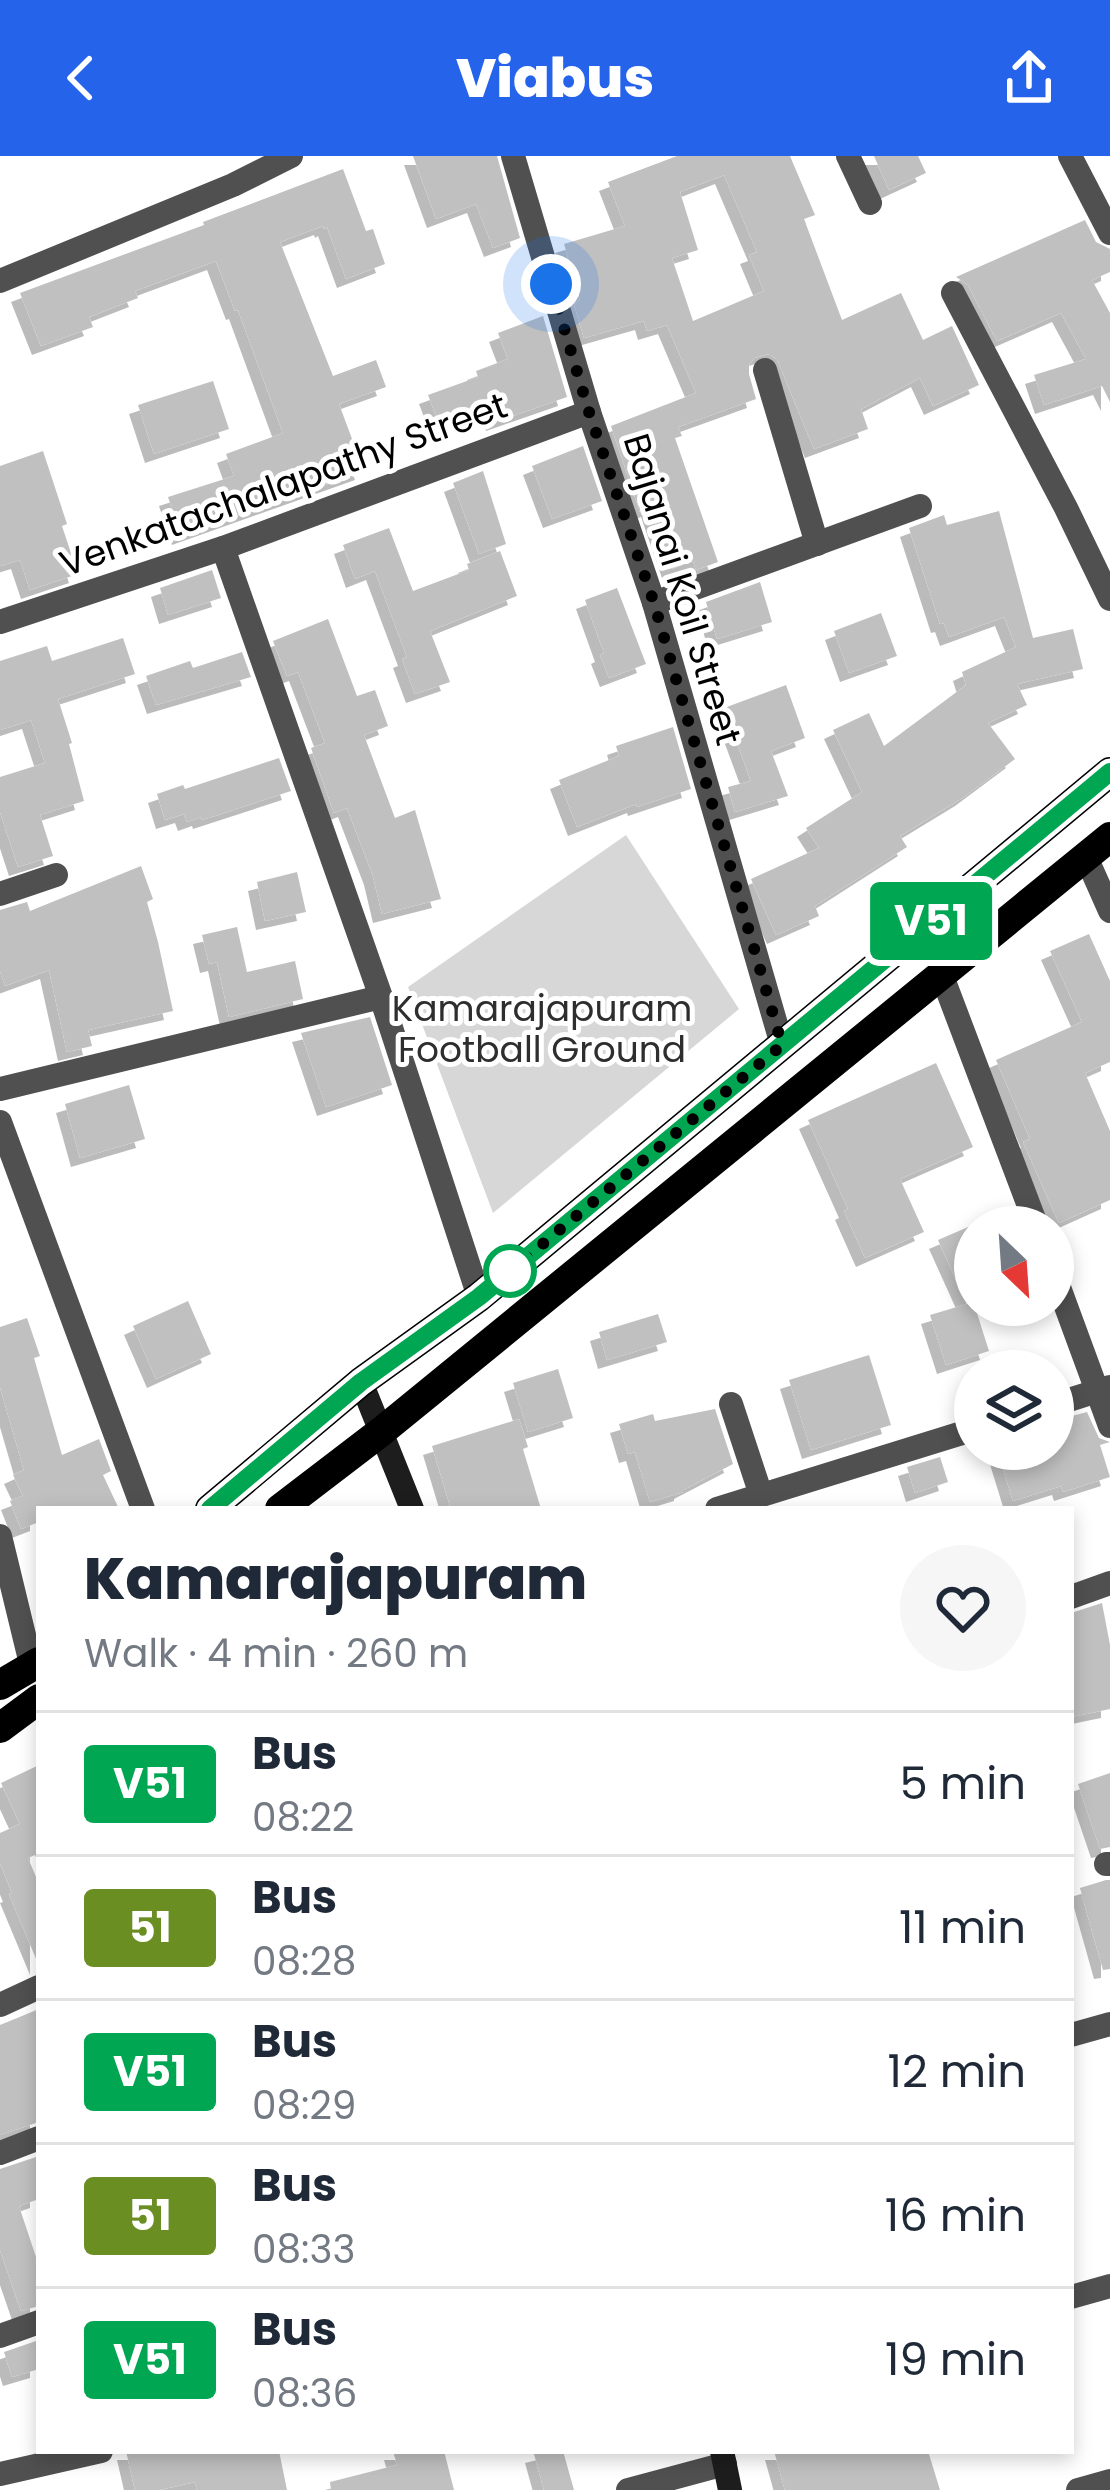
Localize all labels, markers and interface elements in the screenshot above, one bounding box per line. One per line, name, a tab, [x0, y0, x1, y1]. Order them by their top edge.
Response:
text: Viabus	[456, 40, 654, 116]
icon: back	[48, 45, 114, 111]
icon: share	[996, 45, 1062, 111]
your location	[521, 254, 581, 314]
street label: Venkatachalapathy Street	[52, 380, 514, 589]
street label: Bajanai Koil Street	[611, 427, 754, 751]
line badge: V51	[862, 882, 1000, 960]
text: V51	[894, 891, 968, 950]
park label: Kamarajapuram Football Ground	[392, 983, 692, 1075]
north arrow	[954, 1206, 1074, 1326]
map controls	[954, 1206, 1074, 1470]
unlabelled marker	[485, 1246, 535, 1296]
button: layers	[954, 1350, 1074, 1470]
text: Kamarajapuram	[84, 1539, 587, 1619]
button: heart	[900, 1545, 1026, 1671]
text: Walk · 4 min · 260 m	[84, 1626, 468, 1681]
text: Bus	[252, 1722, 337, 1785]
text: 5 min	[900, 1752, 1026, 1815]
text: V51	[113, 1754, 187, 1813]
text: 08:22	[252, 1790, 354, 1845]
text: Bus	[252, 1866, 337, 1929]
text: 11 min	[899, 1896, 1026, 1959]
text: 51	[128, 1898, 172, 1957]
text: 08:28	[252, 1934, 356, 1989]
text: Bus	[252, 2010, 337, 2073]
text: 12 min	[887, 2040, 1026, 2103]
text: V51	[113, 2042, 187, 2101]
text: 08:29	[252, 2078, 356, 2133]
text: Bus	[252, 2154, 337, 2217]
text: 16 min	[885, 2184, 1026, 2247]
text: 51	[128, 2186, 172, 2245]
text: 08:33	[252, 2222, 355, 2277]
text: Bus	[252, 2298, 337, 2361]
text: 19 min	[885, 2328, 1026, 2391]
text: V51	[113, 2330, 187, 2389]
text: 08:36	[252, 2366, 357, 2421]

